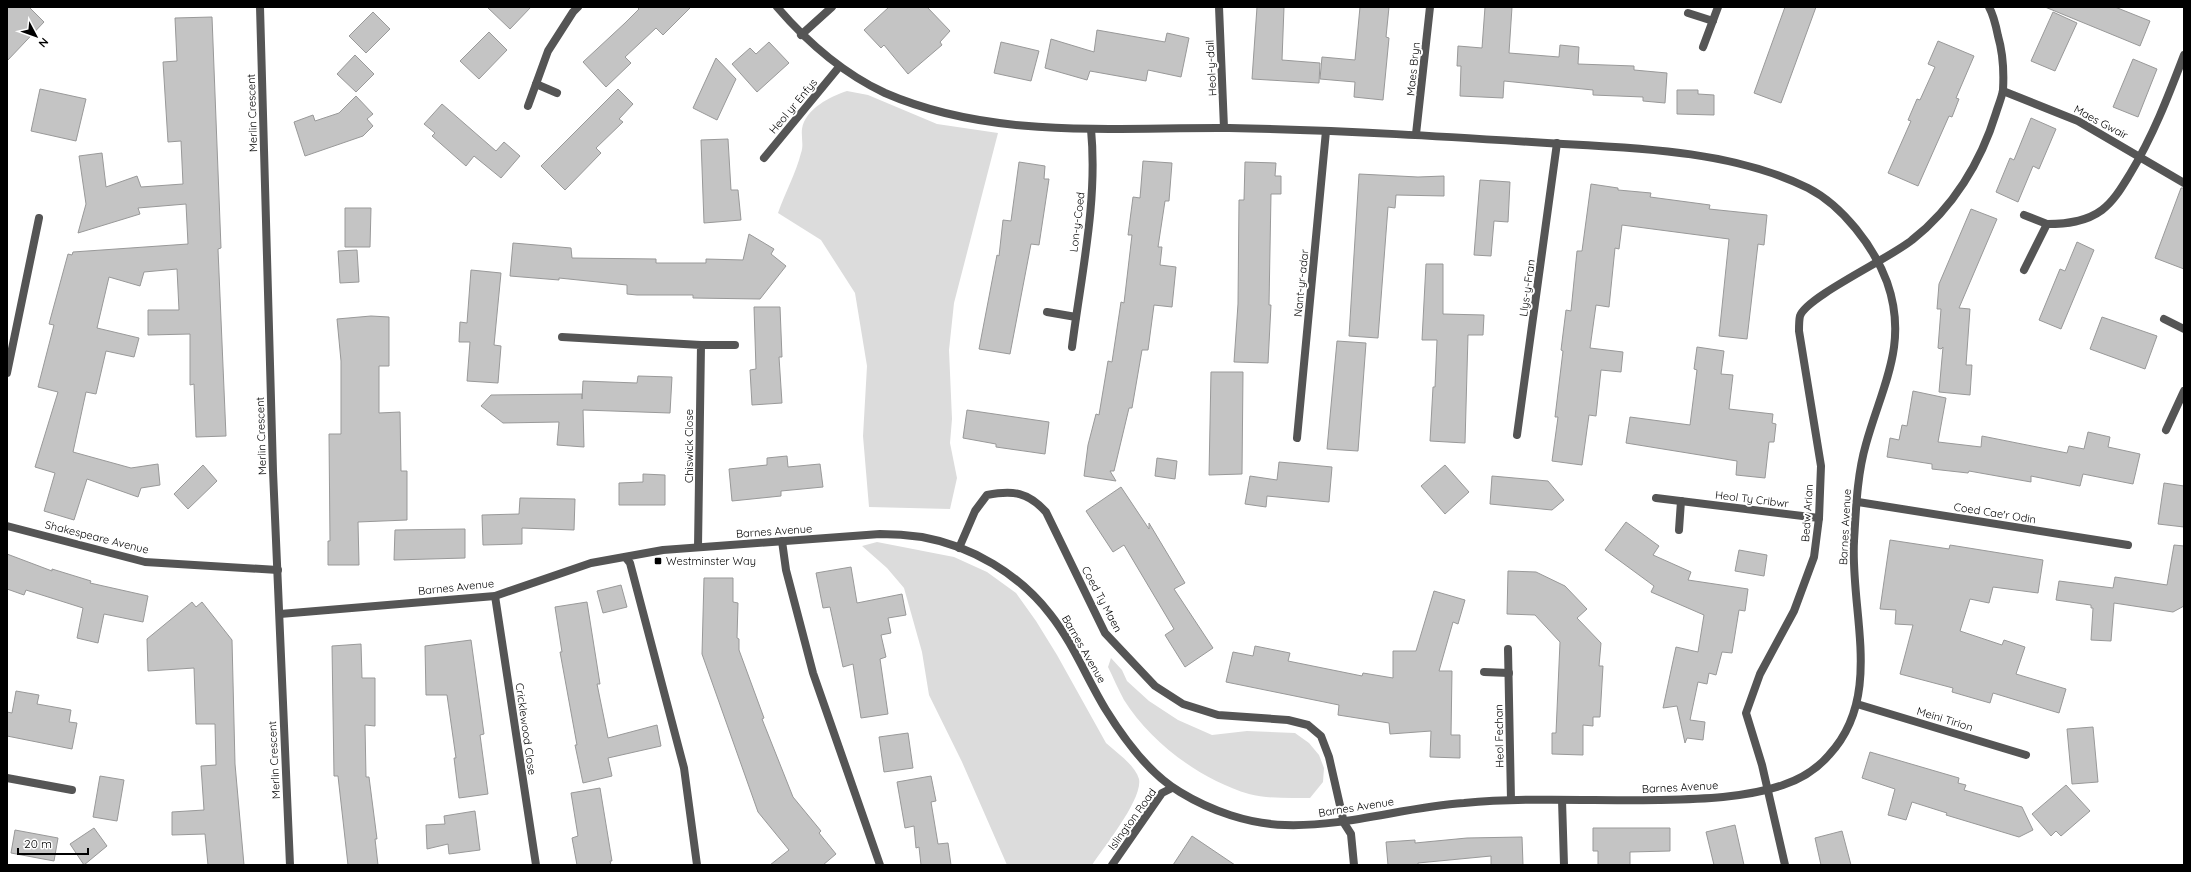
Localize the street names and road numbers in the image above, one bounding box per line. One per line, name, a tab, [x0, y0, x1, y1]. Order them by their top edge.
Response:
street label: Heol-y-dail	[1203, 39, 1219, 97]
street label: Maes Bryn	[1403, 41, 1423, 97]
street label: Merlin Crescent	[244, 73, 260, 152]
street label: Heol yr Enfys	[766, 76, 820, 136]
street label: Maes Gwair	[2072, 102, 2131, 142]
street label: Lon-y-Coed	[1066, 191, 1088, 253]
street label: Nant-yr-adar	[1290, 248, 1312, 318]
street label: Llys-y-Fran	[1516, 259, 1538, 317]
street label: Merlin Crescent	[253, 396, 269, 475]
street label: Chiswick Close	[682, 409, 696, 483]
street label: Bedw Arian	[1798, 484, 1816, 542]
street label: Heol Ty Cribwr	[1714, 488, 1790, 511]
street label: Barnes Avenue	[1836, 488, 1854, 566]
street label: Coed Cae'r Odin	[1953, 500, 2037, 526]
street label: Shakespeare Avenue	[44, 517, 150, 557]
street label: Barnes Avenue	[735, 521, 813, 541]
street label: Coed Ty Maen	[1079, 564, 1125, 634]
street label: Barnes Avenue	[417, 576, 495, 598]
street label: Barnes Avenue	[1059, 612, 1109, 686]
street label: Cricklewood Close	[513, 682, 539, 776]
street label: Heol Fechan	[1491, 704, 1507, 768]
street label: Meini Tirion	[1915, 704, 1975, 734]
street label: Merlin Crescent	[265, 720, 283, 799]
street label: Barnes Avenue	[1641, 778, 1719, 796]
street label: Islington Road	[1105, 785, 1159, 853]
street label: Barnes Avenue	[1317, 794, 1395, 820]

